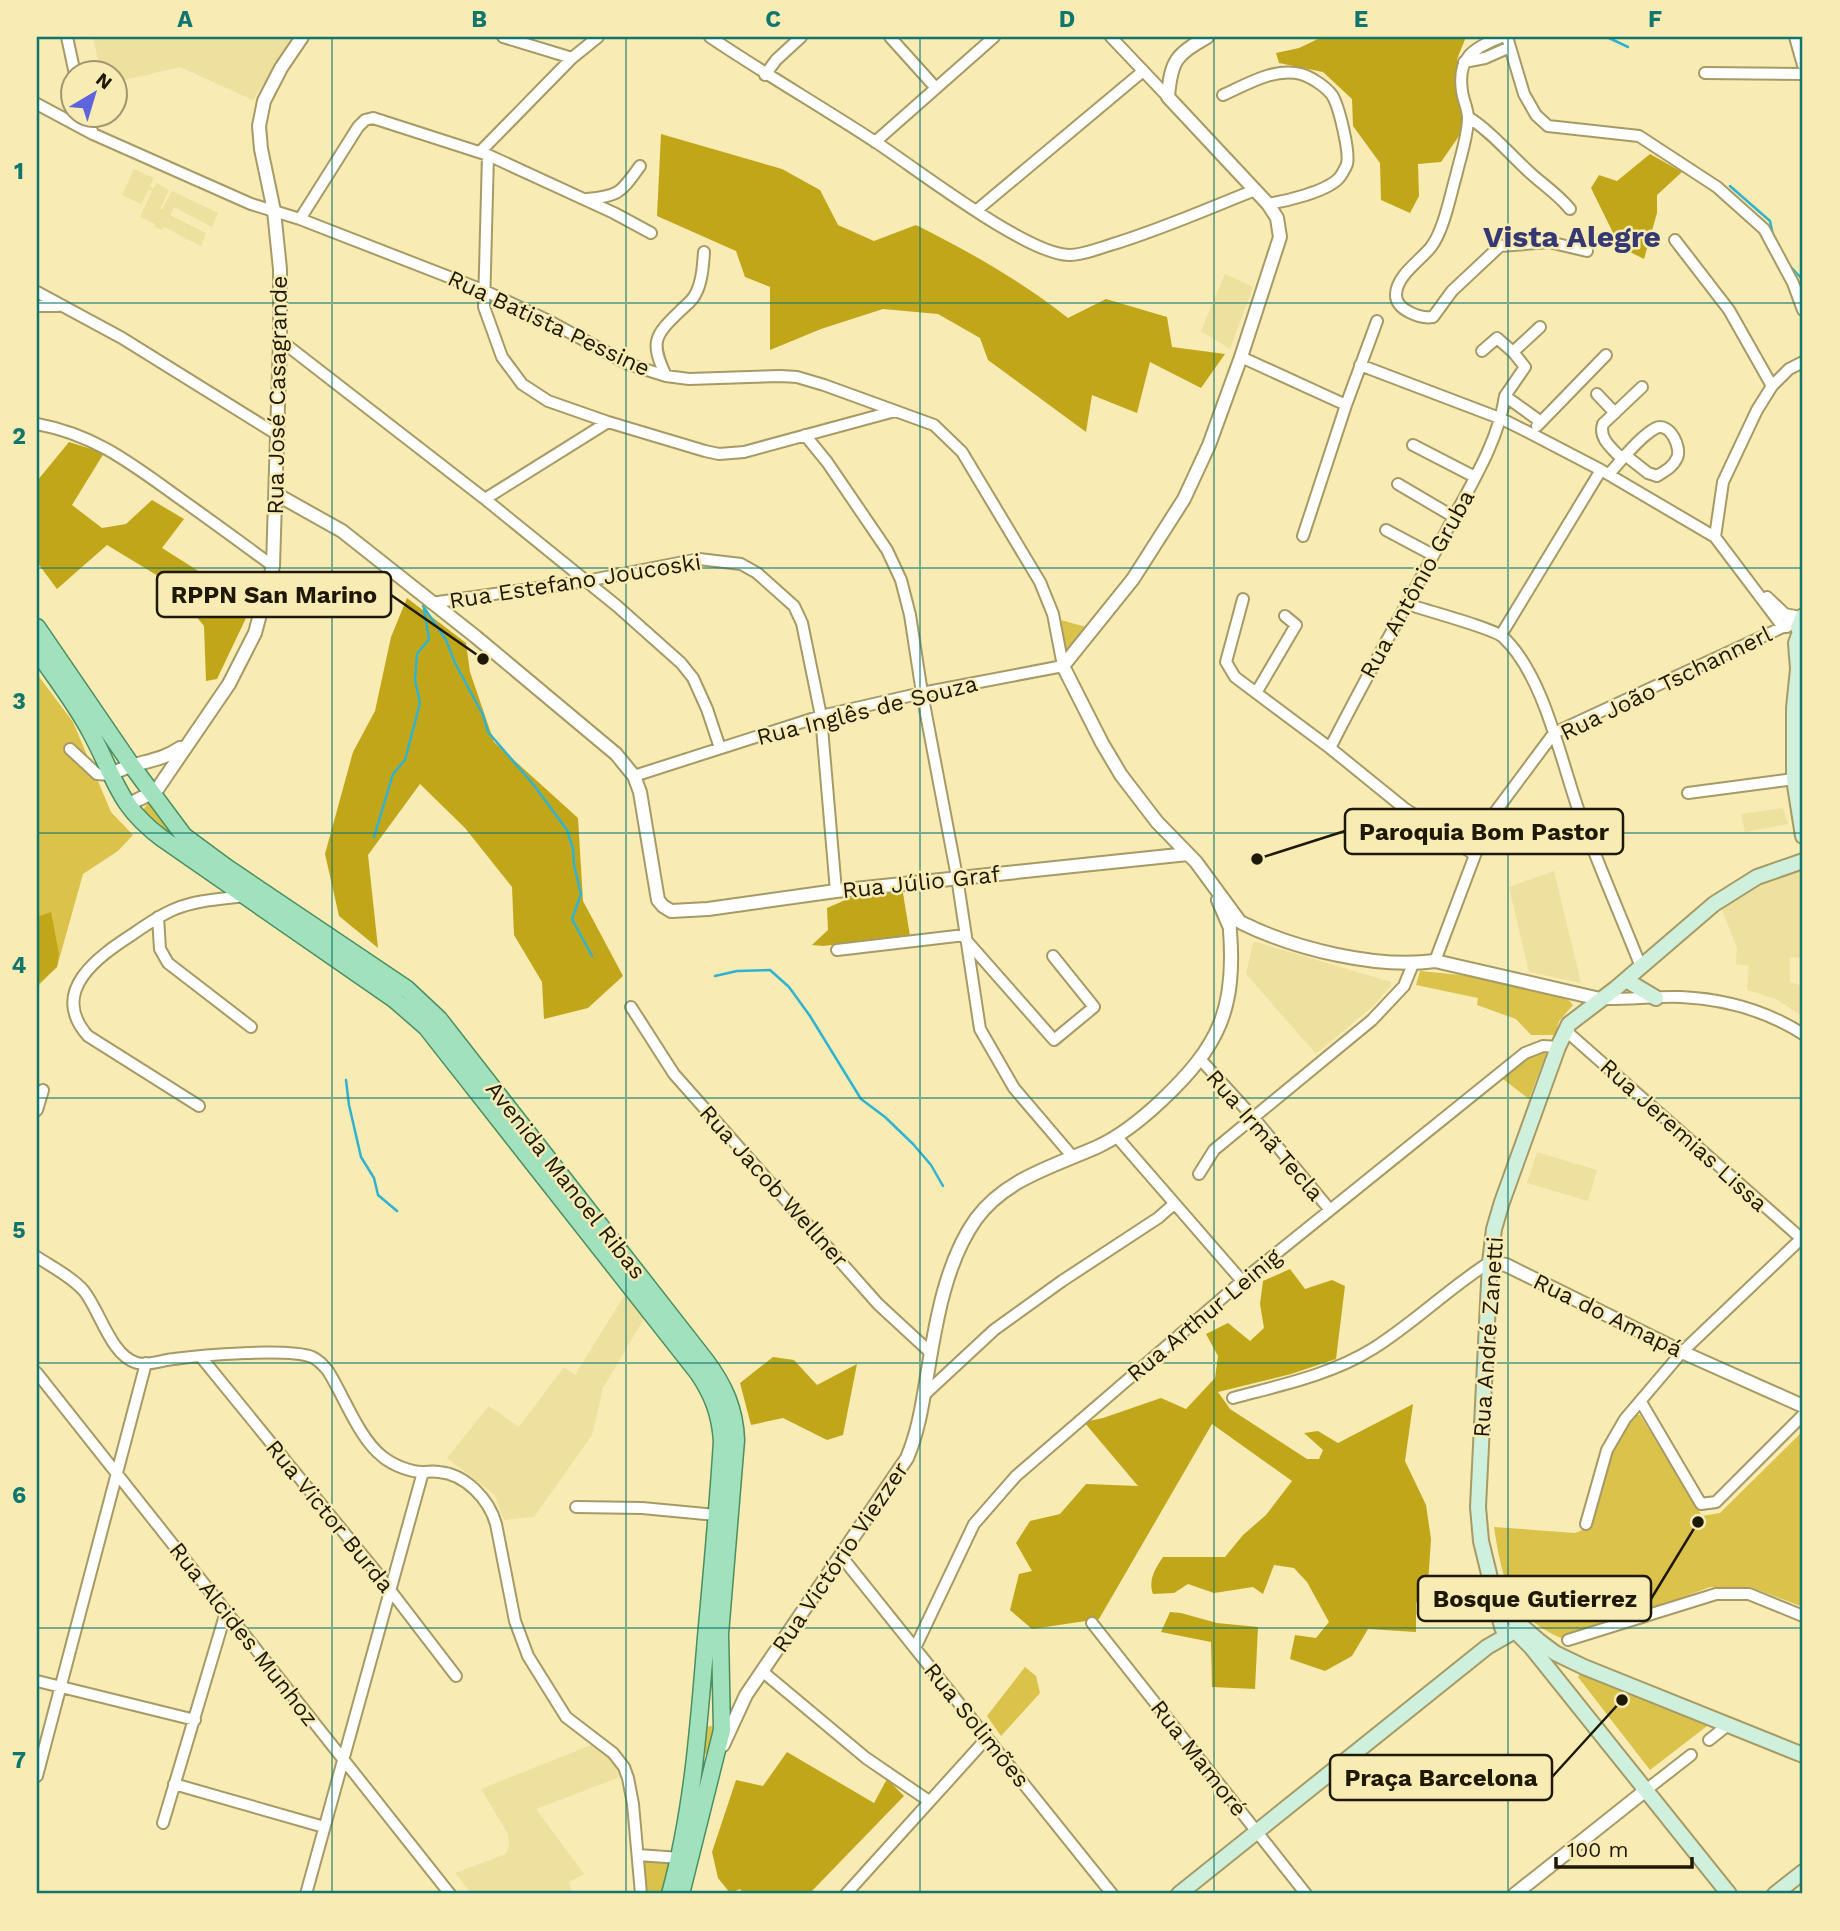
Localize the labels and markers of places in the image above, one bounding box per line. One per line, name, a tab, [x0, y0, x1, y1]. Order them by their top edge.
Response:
callout: RPPN San Marino	[157, 572, 391, 617]
callout: Paroquia Bom Pastor	[1345, 809, 1623, 854]
callout: Bosque Gutierrez	[1418, 1576, 1651, 1621]
callout: Praça Barcelona	[1330, 1755, 1552, 1800]

